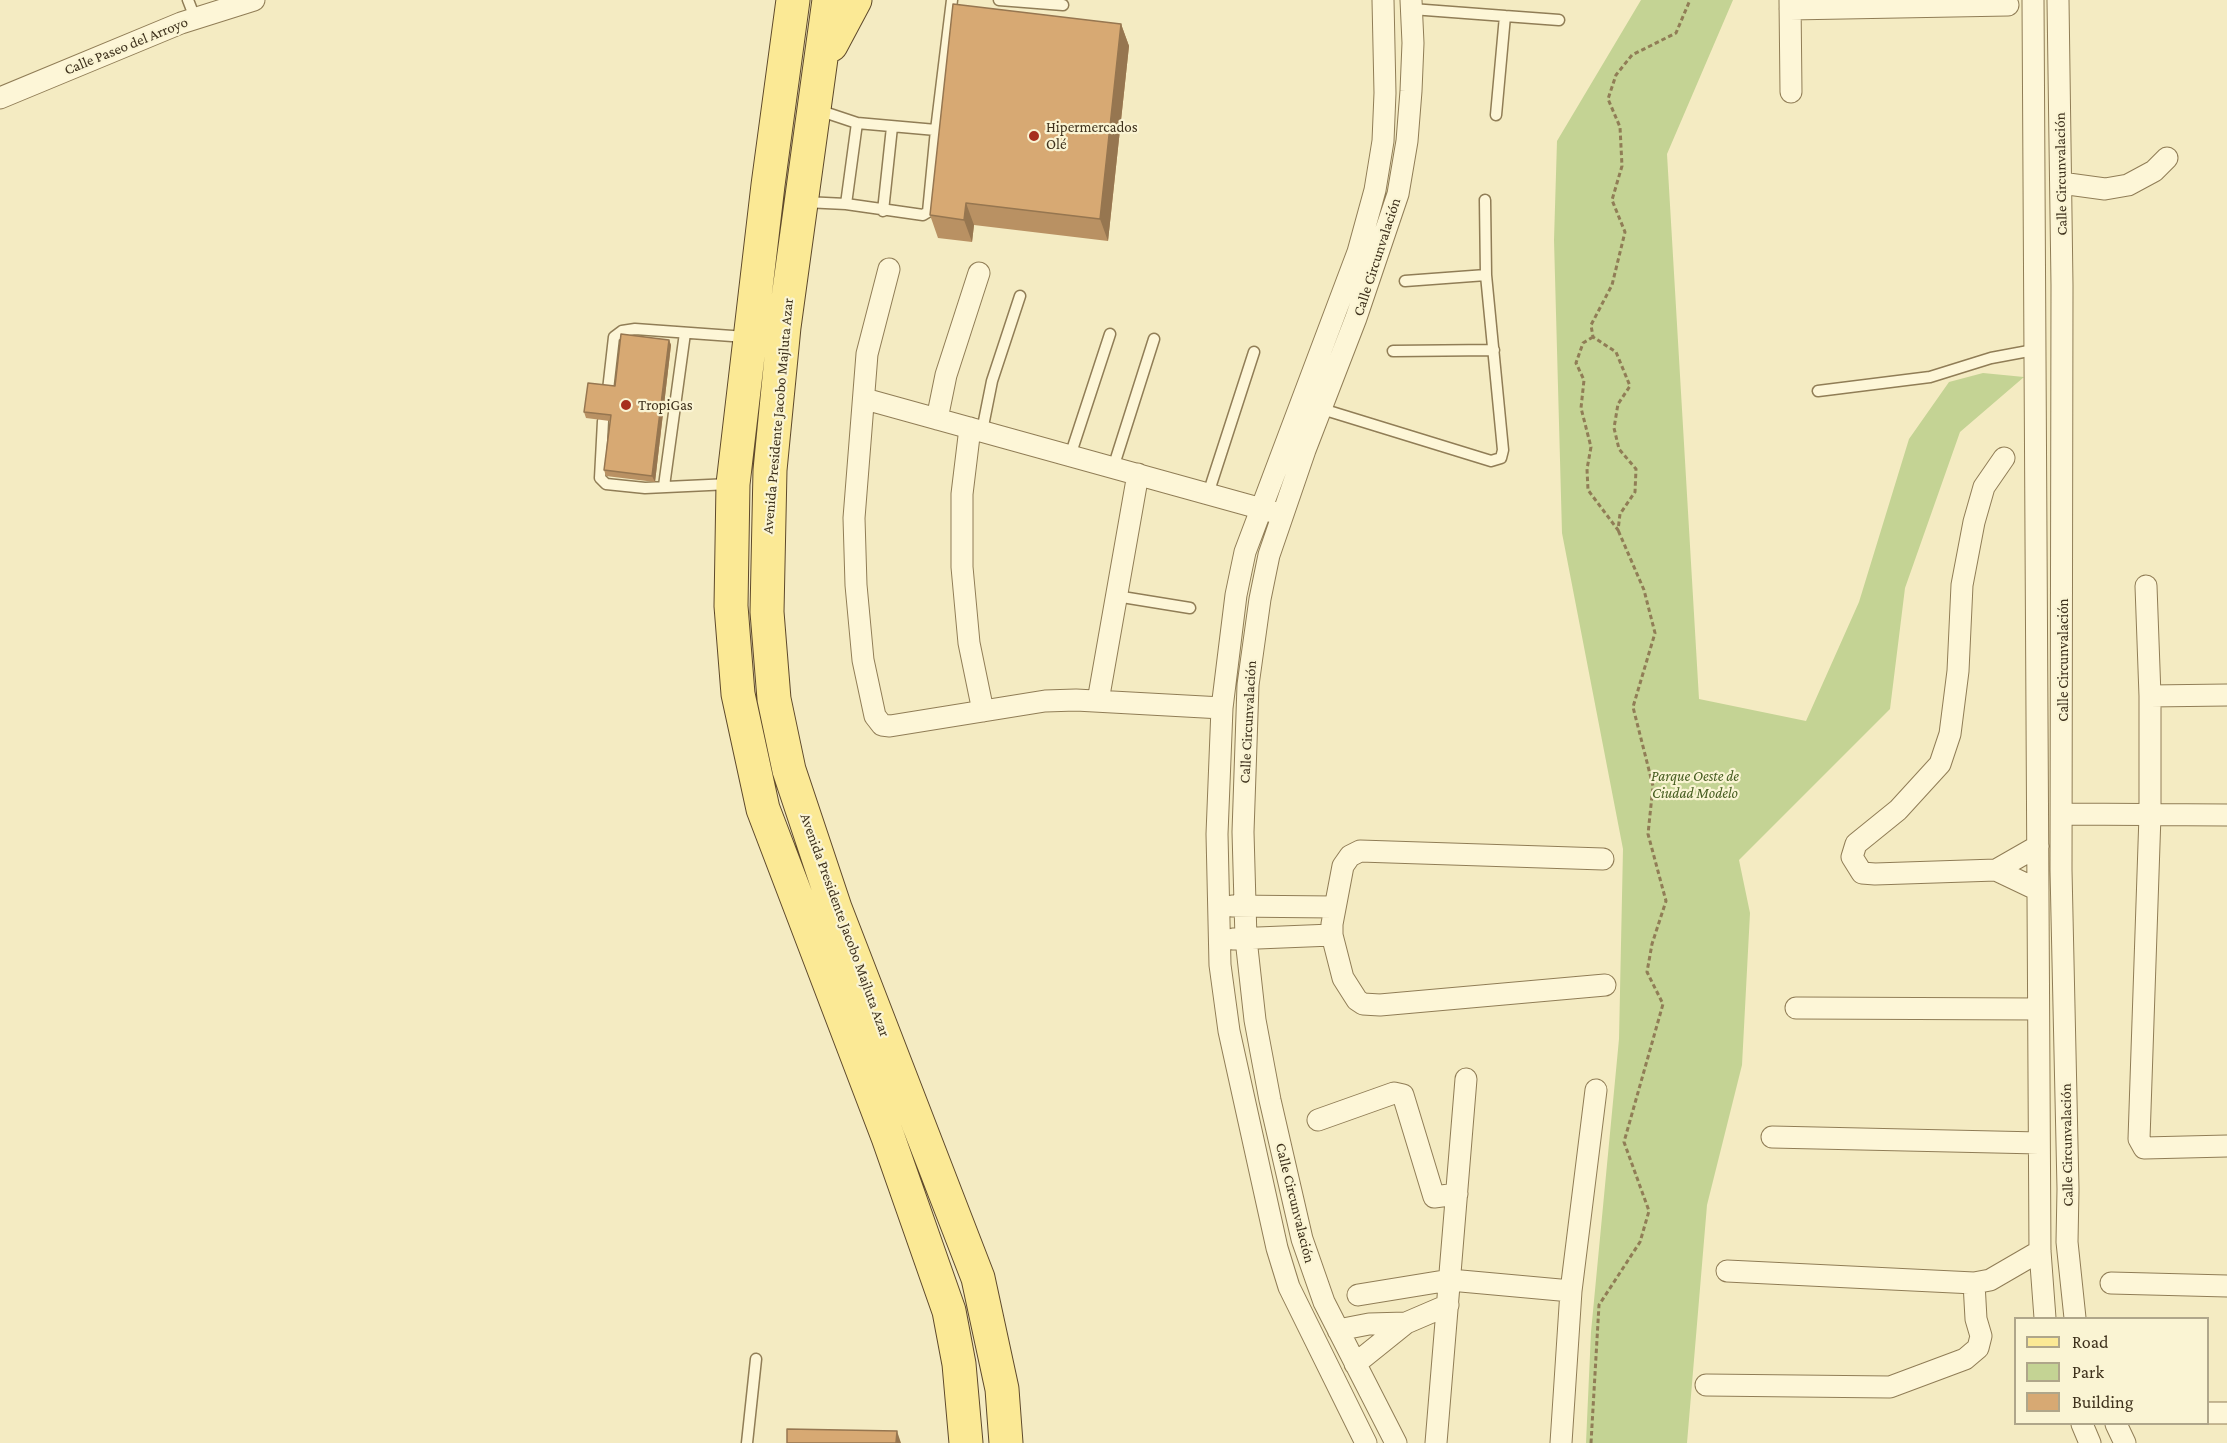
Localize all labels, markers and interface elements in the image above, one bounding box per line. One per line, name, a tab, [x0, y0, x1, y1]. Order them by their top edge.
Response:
street label: Calle Paseo del Arroyo	[62, 13, 190, 79]
street label: Calle Circunvalación	[2051, 112, 2071, 236]
place label: Hipermercados Olé	[1046, 118, 1138, 153]
marker: Hipermercados Olé	[1027, 129, 1041, 143]
street label: Calle Circunvalación	[1349, 196, 1405, 318]
street label: Avenida Presidente Jacobo Majluta Azar	[759, 297, 797, 535]
place label: TropiGas	[638, 396, 693, 414]
marker: TropiGas	[619, 398, 633, 412]
street label: Calle Circunvalación	[2054, 598, 2072, 722]
street label: Calle Circunvalación	[1236, 660, 1260, 784]
park label: Parque Oeste de Ciudad Modelo	[1651, 767, 1739, 802]
street label: Avenida Presidente Jacobo Majluta Azar	[796, 811, 894, 1039]
street label: Calle Circunvalación	[2057, 1083, 2077, 1207]
street label: Calle Circunvalación	[1271, 1141, 1319, 1265]
legend	[2014, 1317, 2209, 1425]
text: Road	[2072, 1332, 2109, 1352]
text: Park	[2072, 1362, 2104, 1382]
text: Building	[2072, 1392, 2133, 1412]

